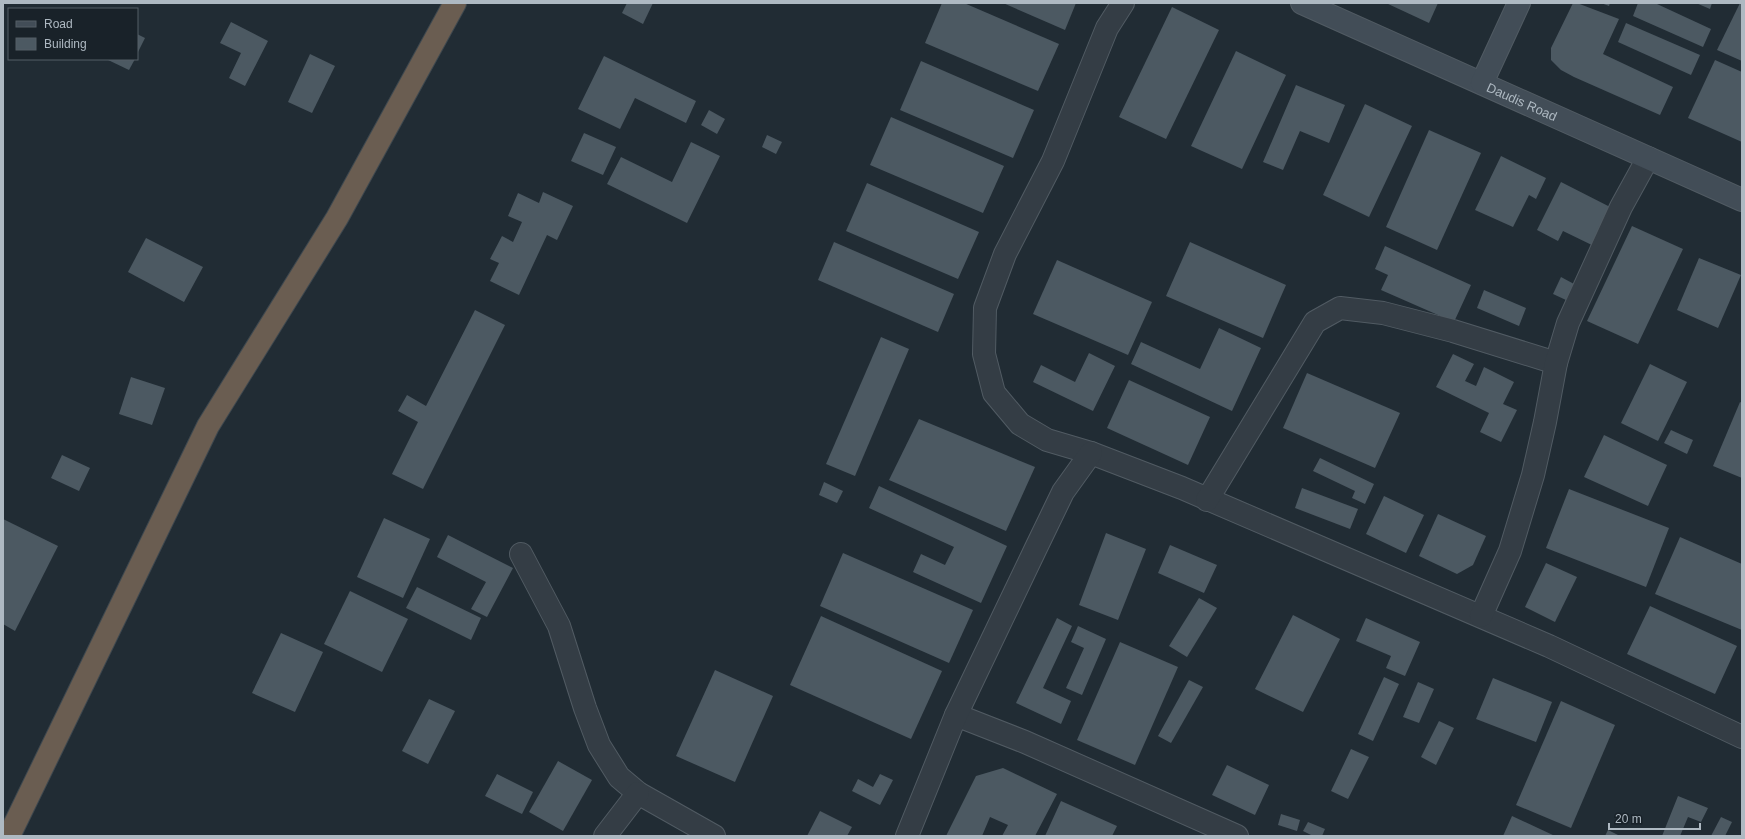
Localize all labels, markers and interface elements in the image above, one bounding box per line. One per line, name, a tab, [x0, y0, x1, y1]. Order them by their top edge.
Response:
legend	[8, 8, 138, 60]
text: Road	[44, 17, 73, 31]
text: Building	[44, 37, 87, 51]
street label: Daudis Road	[1485, 79, 1559, 124]
scale bar	[1609, 805, 1700, 831]
text: 20 m	[1615, 812, 1642, 826]

